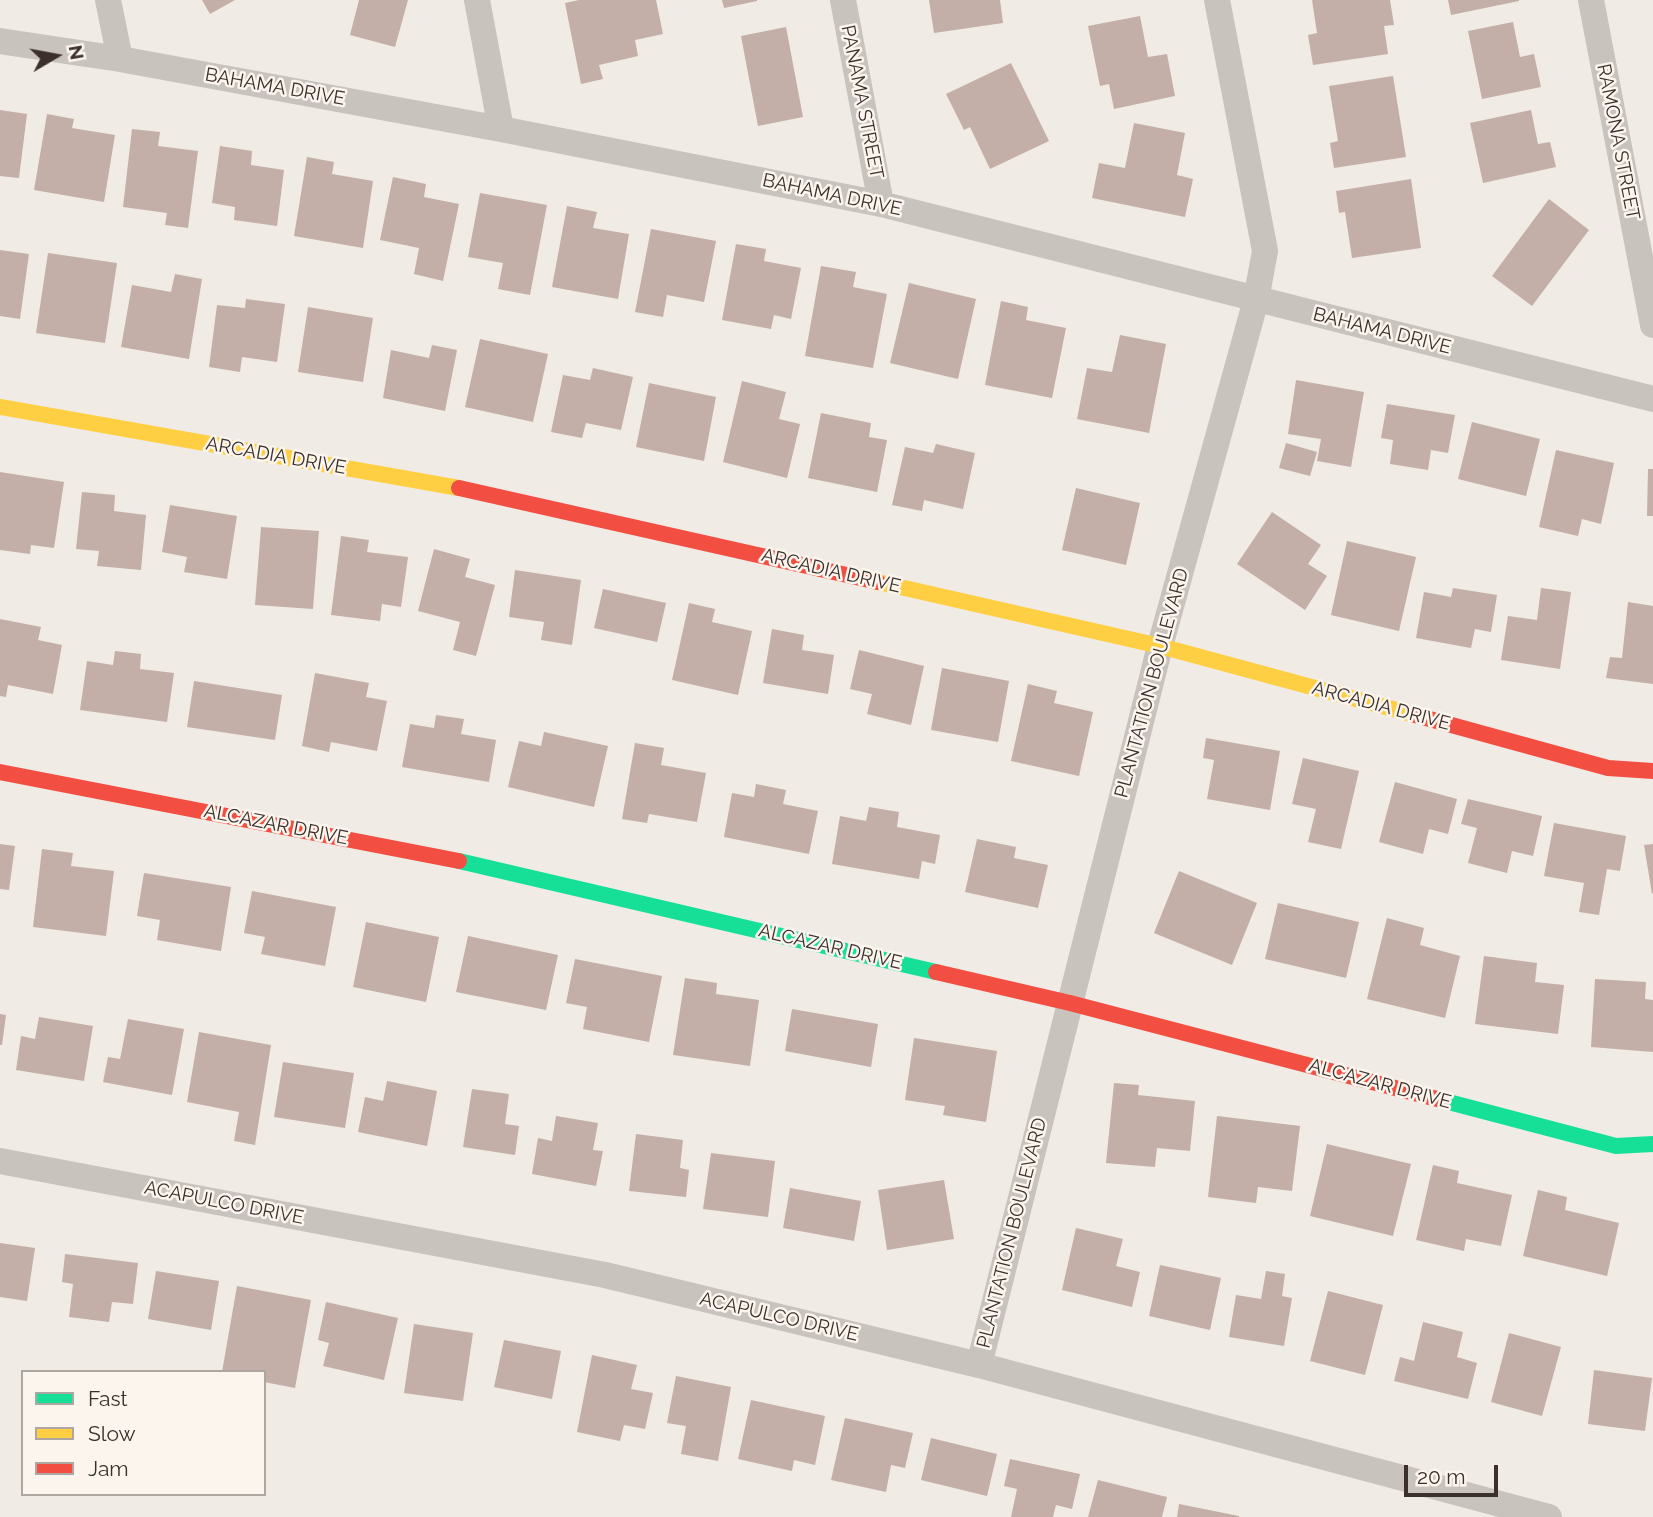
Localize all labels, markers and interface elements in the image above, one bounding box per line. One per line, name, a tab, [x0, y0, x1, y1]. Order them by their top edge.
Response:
north arrow	[21, 21, 91, 91]
street label: PANAMA STREET	[836, 23, 888, 181]
text: N	[65, 43, 89, 61]
street label: RAMONA STREET	[1592, 62, 1644, 222]
street label: BAHAMA DRIVE	[203, 63, 347, 111]
street label: BAHAMA DRIVE	[760, 169, 904, 221]
street label: BAHAMA DRIVE	[1311, 303, 1453, 359]
street label: ARCADIA DRIVE	[204, 432, 348, 480]
street label: ARCADIA DRIVE	[759, 544, 903, 598]
street label: PLANTATION BOULEVARD	[1110, 566, 1194, 800]
street label: ARCADIA DRIVE	[1309, 677, 1453, 735]
street label: ALCAZAR DRIVE	[202, 800, 350, 850]
street label: ALCAZAR DRIVE	[756, 919, 904, 975]
street label: ALCAZAR DRIVE	[1306, 1054, 1454, 1114]
street label: PLANTATION BOULEVARD	[972, 1115, 1052, 1351]
street label: ACAPULCO DRIVE	[142, 1176, 306, 1230]
street label: ACAPULCO DRIVE	[698, 1288, 860, 1346]
legend	[21, 1370, 266, 1496]
text: Fast	[88, 1386, 128, 1411]
text: Slow	[88, 1421, 136, 1446]
scale bar	[1408, 1450, 1502, 1494]
text: Jam	[88, 1456, 129, 1481]
text: 20 m	[1417, 1464, 1465, 1489]

